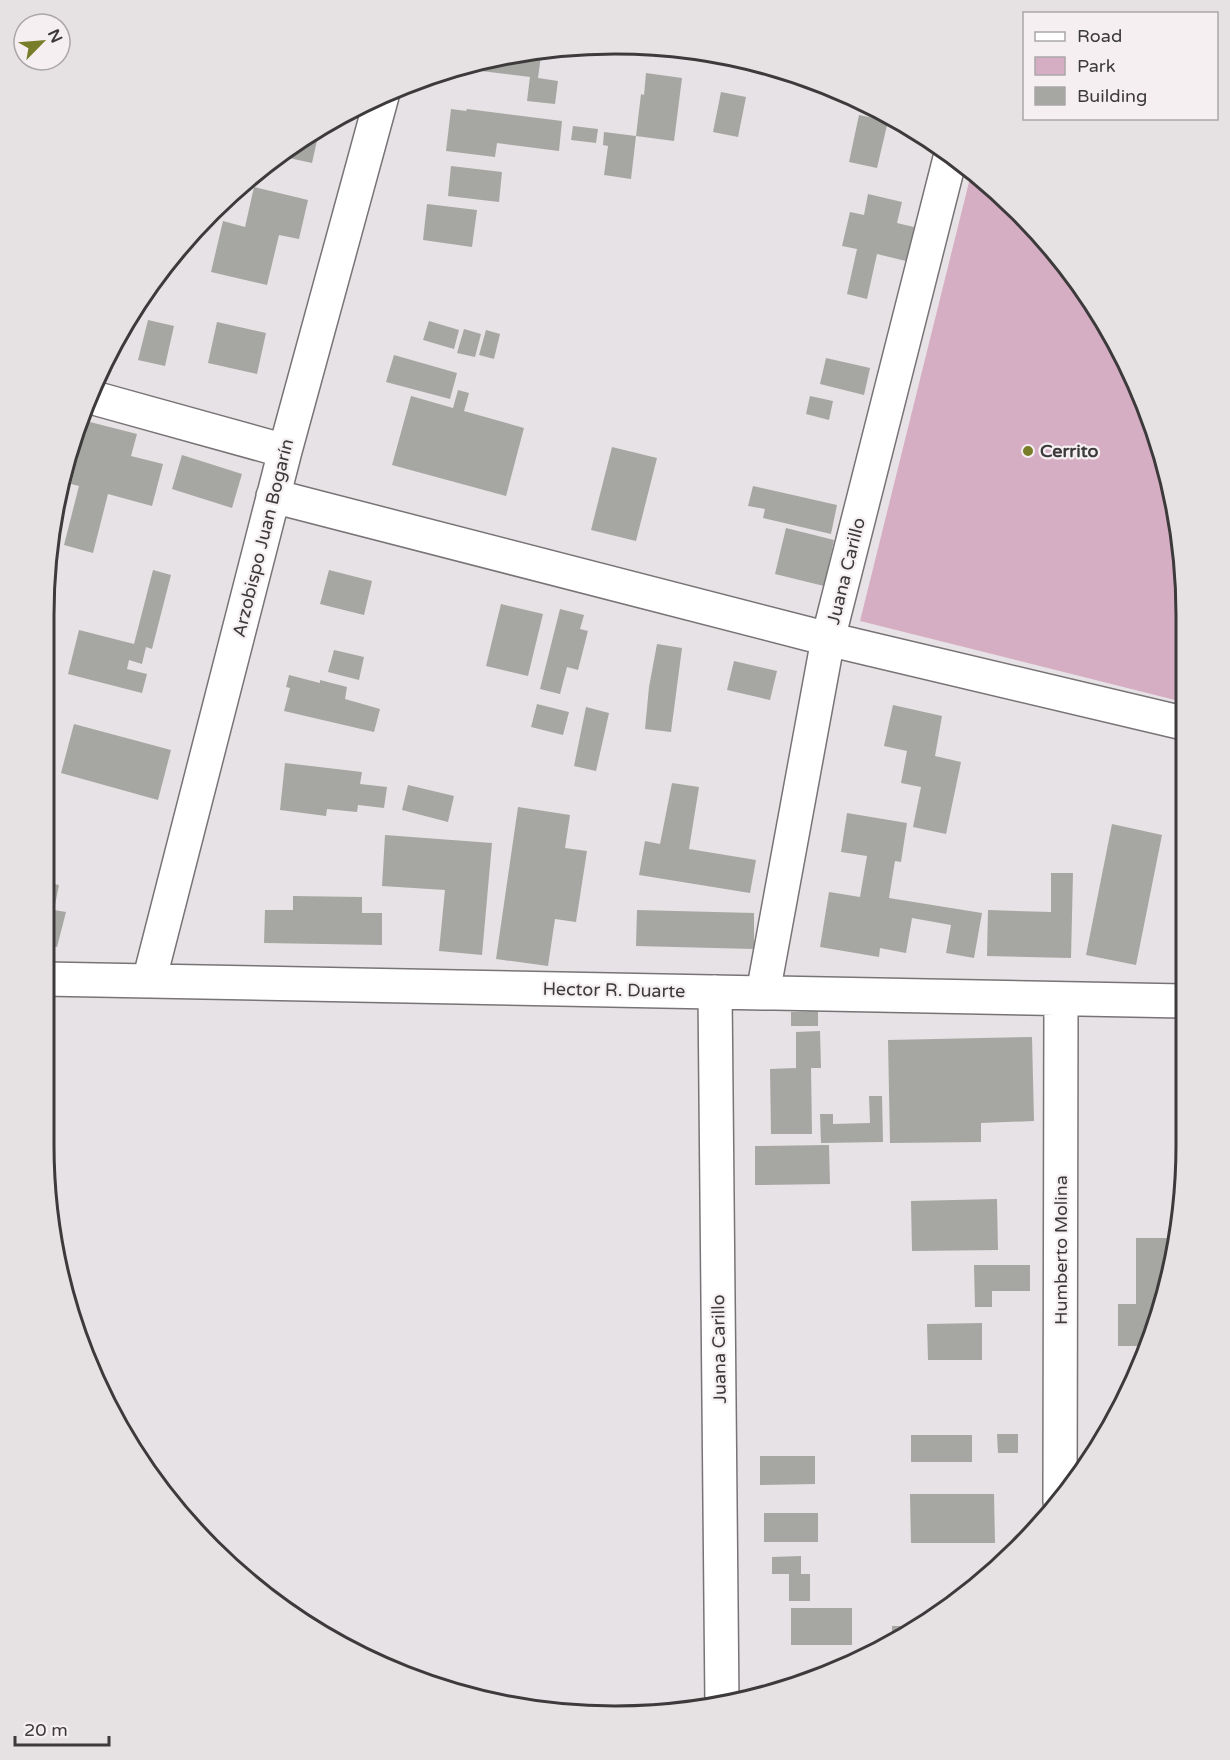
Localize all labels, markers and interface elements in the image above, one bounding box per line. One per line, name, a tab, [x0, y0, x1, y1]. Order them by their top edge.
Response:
north arrow	[12, 12, 72, 72]
legend	[1023, 12, 1218, 120]
text: Road	[1077, 25, 1122, 47]
text: N	[43, 26, 66, 46]
text: Park	[1077, 55, 1116, 77]
text: Building	[1077, 85, 1147, 107]
street label: Arzobispo Juan Bogarín	[228, 436, 298, 640]
place label: Cerrito	[1040, 440, 1098, 462]
marker: Cerrito	[1021, 444, 1035, 458]
street label: Juana Carillo	[822, 515, 870, 627]
street label: Hector R. Duarte	[542, 978, 686, 1002]
street label: Humberto Molina	[1050, 1175, 1072, 1325]
street label: Juana Carillo	[707, 1294, 731, 1404]
scale bar	[15, 1709, 110, 1747]
text: 20 m	[24, 1719, 68, 1741]

